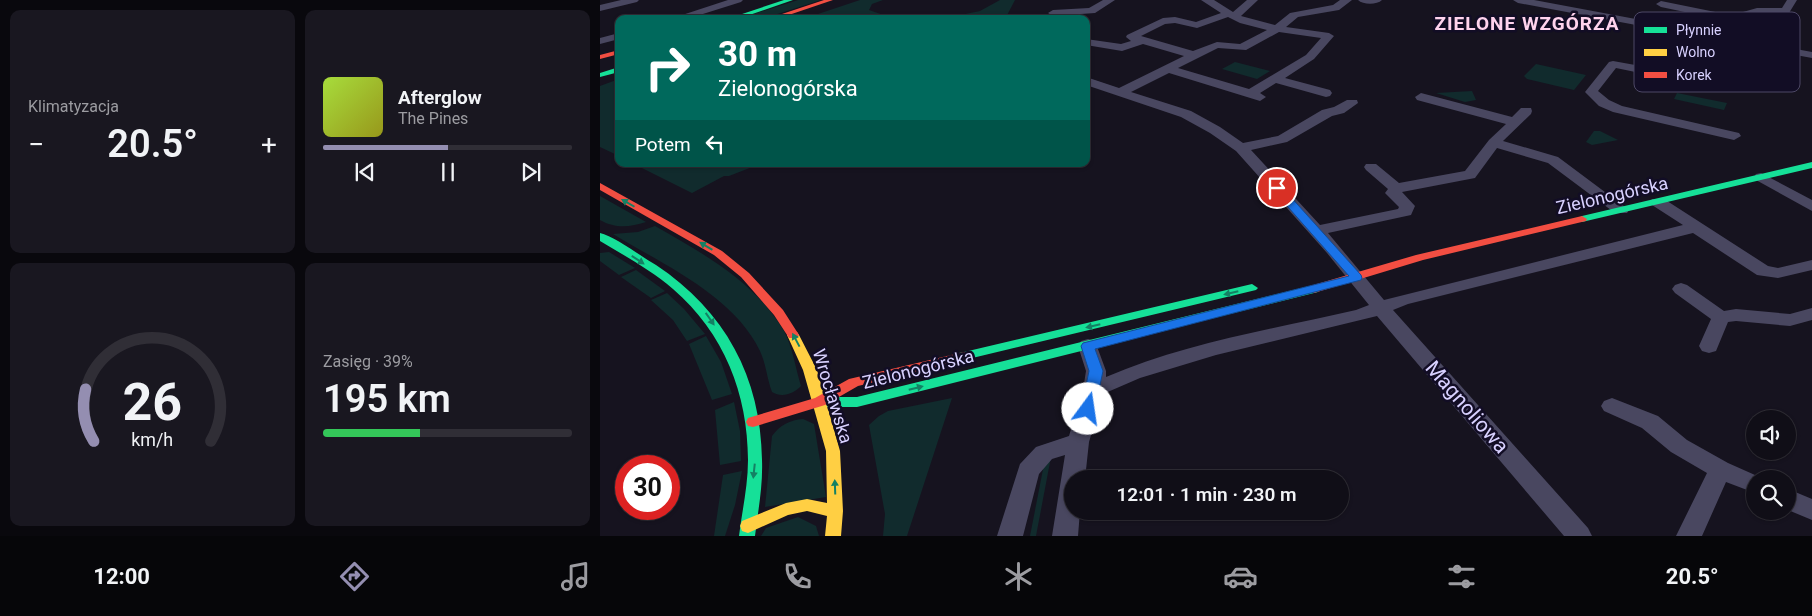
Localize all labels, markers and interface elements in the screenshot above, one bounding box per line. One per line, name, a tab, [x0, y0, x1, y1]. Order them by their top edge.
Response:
district label: ZIELONE WZGÓRZA	[1435, 12, 1619, 35]
legend	[1634, 12, 1800, 92]
text: Płynnie	[1676, 22, 1722, 38]
text: 30 m	[718, 34, 797, 75]
icon: right	[635, 35, 700, 100]
text: Wolno	[1676, 44, 1715, 60]
text: Korek	[1676, 67, 1713, 83]
text: Zielonogórska	[718, 76, 858, 101]
text: Afterglow	[398, 86, 482, 109]
text: Klimatyzacja	[28, 97, 119, 116]
text: The Pines	[398, 109, 468, 128]
text: 20.5°	[107, 122, 198, 166]
text: −	[28, 128, 44, 161]
text: +	[261, 128, 277, 161]
icon: left	[701, 130, 729, 158]
text: Potem	[635, 133, 691, 156]
icon: previous	[351, 158, 379, 186]
icon: pause	[434, 158, 462, 186]
icon: next	[517, 158, 545, 186]
pin	[1256, 167, 1298, 209]
street label: Zielonogórska	[1554, 172, 1670, 218]
icon: arrive	[1263, 174, 1291, 202]
one-way arrow	[622, 198, 635, 207]
one-way arrow	[699, 242, 712, 251]
one-way arrow	[631, 256, 645, 265]
one-way arrow	[1224, 289, 1239, 297]
one-way arrow	[705, 312, 715, 326]
one-way arrow	[1085, 322, 1100, 330]
one-way arrow	[792, 333, 800, 348]
street label: Zielonogórska	[860, 345, 976, 393]
street label: Wrocławska	[809, 346, 857, 446]
text: Zasięg · 39%	[323, 352, 413, 371]
street label: Magnoliowa	[1420, 356, 1514, 458]
text: 26	[123, 372, 182, 433]
text: 195 km	[323, 377, 451, 421]
position arrow	[1061, 382, 1113, 434]
one-way arrow	[909, 384, 924, 392]
map controls	[1746, 410, 1796, 520]
button: sound	[1746, 410, 1796, 460]
text: km/h	[132, 429, 173, 450]
speed limit sign: 30	[615, 455, 680, 520]
one-way arrow	[750, 463, 758, 479]
button: search	[1746, 470, 1796, 520]
one-way arrow	[830, 479, 838, 495]
text: 12:01 · 1 min · 230 m	[1116, 483, 1297, 506]
icon: directions	[337, 559, 372, 594]
icon: music	[558, 559, 593, 594]
icon: phone	[780, 559, 815, 594]
icon: climate	[1001, 559, 1036, 594]
icon: car	[1223, 559, 1258, 594]
icon: filters	[1444, 559, 1479, 594]
text: 12:00	[93, 564, 150, 589]
text: 20.5°	[1666, 564, 1719, 589]

